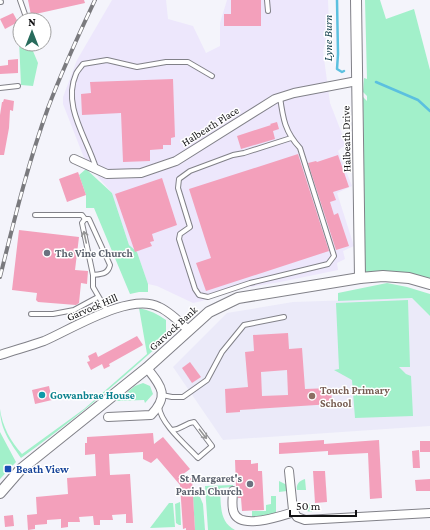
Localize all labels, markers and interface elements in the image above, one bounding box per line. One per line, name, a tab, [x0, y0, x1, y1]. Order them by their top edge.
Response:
north arrow	[12, 12, 52, 52]
water label: Lyne Burn	[321, 15, 335, 61]
text: N	[28, 16, 36, 28]
street label: Halbeath Place	[179, 104, 241, 148]
street label: Halbeath Drive	[339, 106, 353, 172]
one-way arrow	[80, 230, 88, 243]
place label: The Vine Church	[55, 247, 133, 259]
marker: The Vine Church	[42, 248, 52, 258]
street label: Garvock Hill	[65, 291, 119, 323]
street label: Garvock Bank	[146, 303, 200, 353]
place label: Touch Primary School	[320, 384, 390, 409]
place label: Gowanbrae House	[50, 389, 135, 401]
marker: Gowanbrae House	[37, 390, 47, 400]
marker: Touch Primary School	[307, 391, 317, 401]
one-way arrow	[199, 428, 207, 439]
place label: Beath View	[16, 463, 69, 475]
marker: Beath View	[3, 464, 13, 474]
place label: St Margaret's Parish Church	[176, 472, 243, 497]
marker: St Margaret's Parish Church	[245, 479, 255, 489]
scale bar	[290, 492, 356, 518]
text: 50 m	[296, 499, 321, 513]

